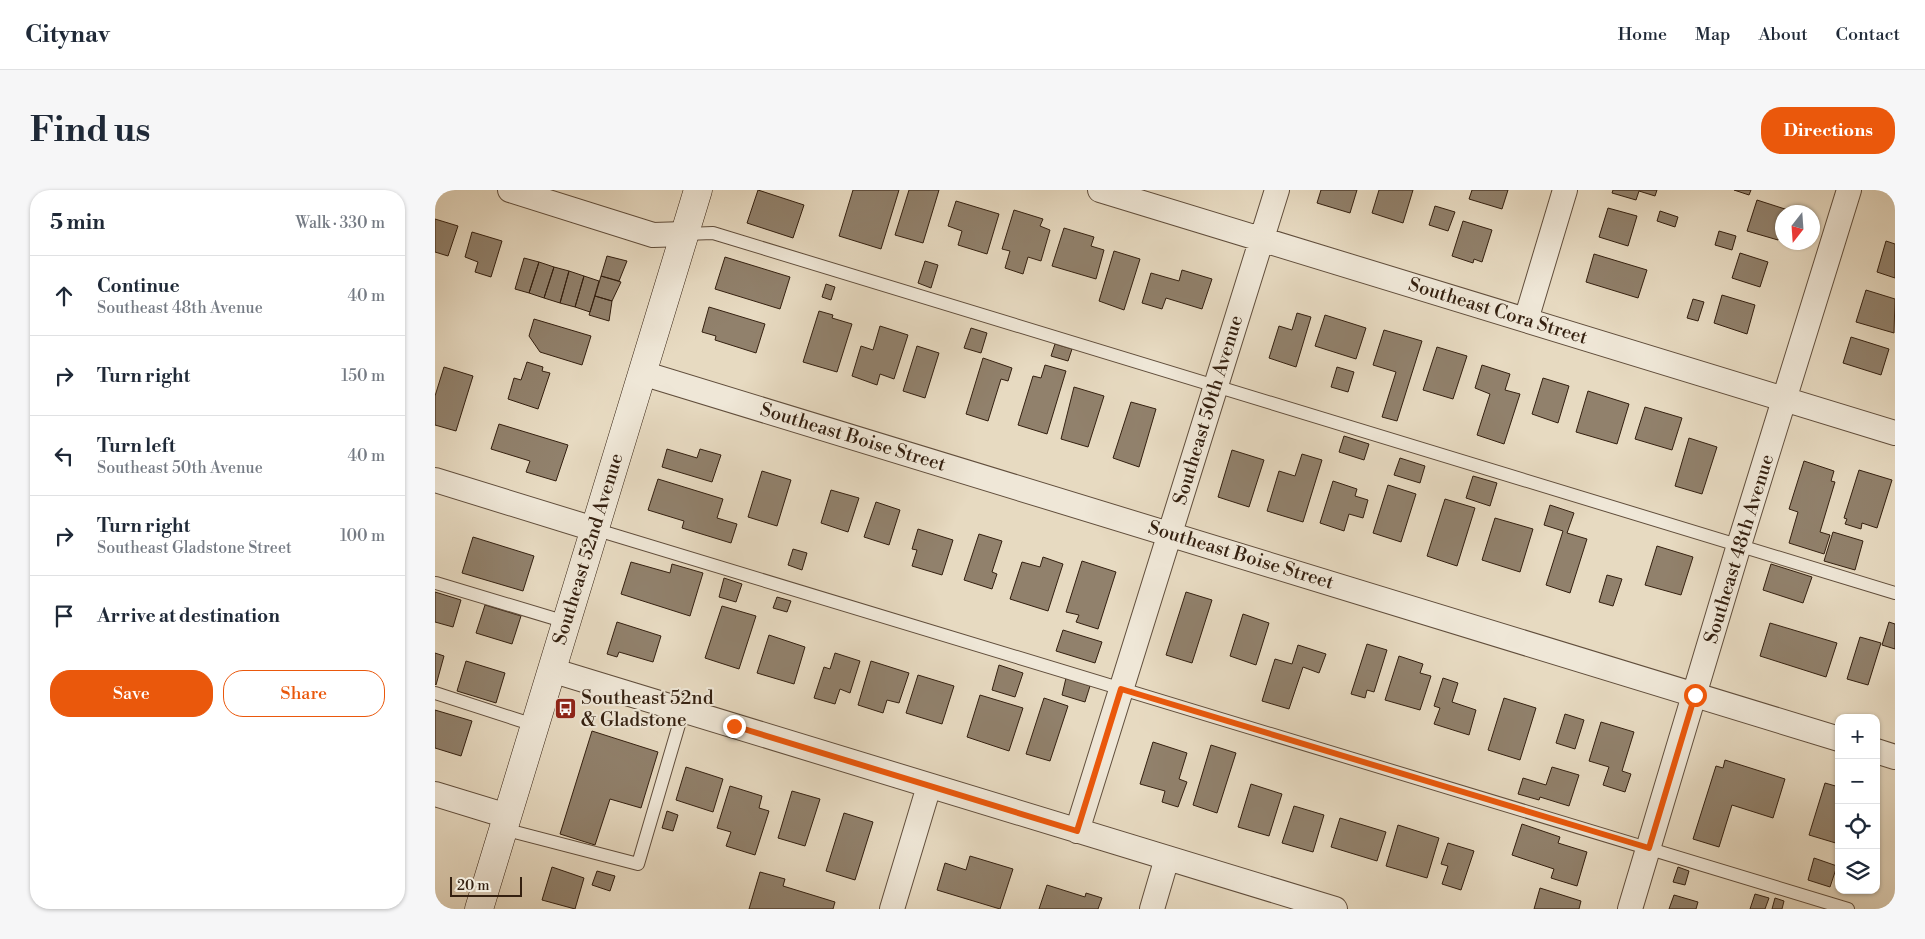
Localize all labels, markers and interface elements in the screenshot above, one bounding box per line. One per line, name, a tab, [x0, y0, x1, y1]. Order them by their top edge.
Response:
text: Citynav	[25, 20, 110, 50]
text: Home	[1618, 23, 1667, 46]
text: Map	[1695, 23, 1731, 46]
text: About	[1759, 23, 1808, 46]
text: Contact	[1836, 23, 1900, 46]
button: Directions	[1761, 107, 1895, 154]
text: Find us	[30, 109, 150, 152]
north arrow	[1775, 205, 1820, 250]
text: 5 min	[50, 210, 105, 236]
text: Walk · 330 m	[295, 213, 385, 233]
street label: Southeast Cora Street	[1406, 272, 1591, 350]
text: Continue	[97, 274, 180, 298]
icon: ahead	[50, 282, 78, 310]
text: 40 m	[348, 286, 385, 306]
text: Southeast 48th Avenue	[97, 298, 263, 318]
street label: Southeast 50th Avenue	[1168, 312, 1248, 508]
icon: right	[50, 362, 78, 390]
text: Turn right	[97, 364, 190, 388]
text: 150 m	[341, 366, 385, 386]
street label: Southeast Boise Street	[757, 397, 949, 477]
text: Turn left	[97, 434, 176, 458]
icon: left	[50, 442, 78, 470]
text: 40 m	[348, 446, 385, 466]
street label: Southeast 52nd Avenue	[547, 450, 629, 648]
street label: Southeast 48th Avenue	[1699, 451, 1779, 647]
text: Southeast 50th Avenue	[97, 458, 263, 478]
text: Turn right	[97, 514, 190, 538]
street label: Southeast Boise Street	[1145, 515, 1337, 595]
icon: right	[50, 522, 78, 550]
text: 100 m	[340, 526, 385, 546]
text: Southeast Gladstone Street	[97, 538, 292, 558]
icon: arrive	[50, 602, 78, 630]
text: Arrive at destination	[97, 604, 280, 628]
button: Save	[50, 670, 213, 717]
button: Share	[223, 670, 385, 717]
route start	[1684, 684, 1707, 707]
place label: Southeast 52nd & Gladstone	[581, 686, 714, 732]
bus stop icon: Southeast 52nd & Gladstone	[553, 697, 577, 721]
map controls	[1835, 714, 1880, 894]
button: +	[1835, 714, 1880, 759]
route end	[723, 715, 746, 738]
button: −	[1835, 759, 1880, 804]
button: locate	[1835, 804, 1880, 849]
button: layers	[1835, 849, 1880, 894]
scale bar	[450, 874, 523, 897]
text: 20 m	[457, 877, 489, 895]

